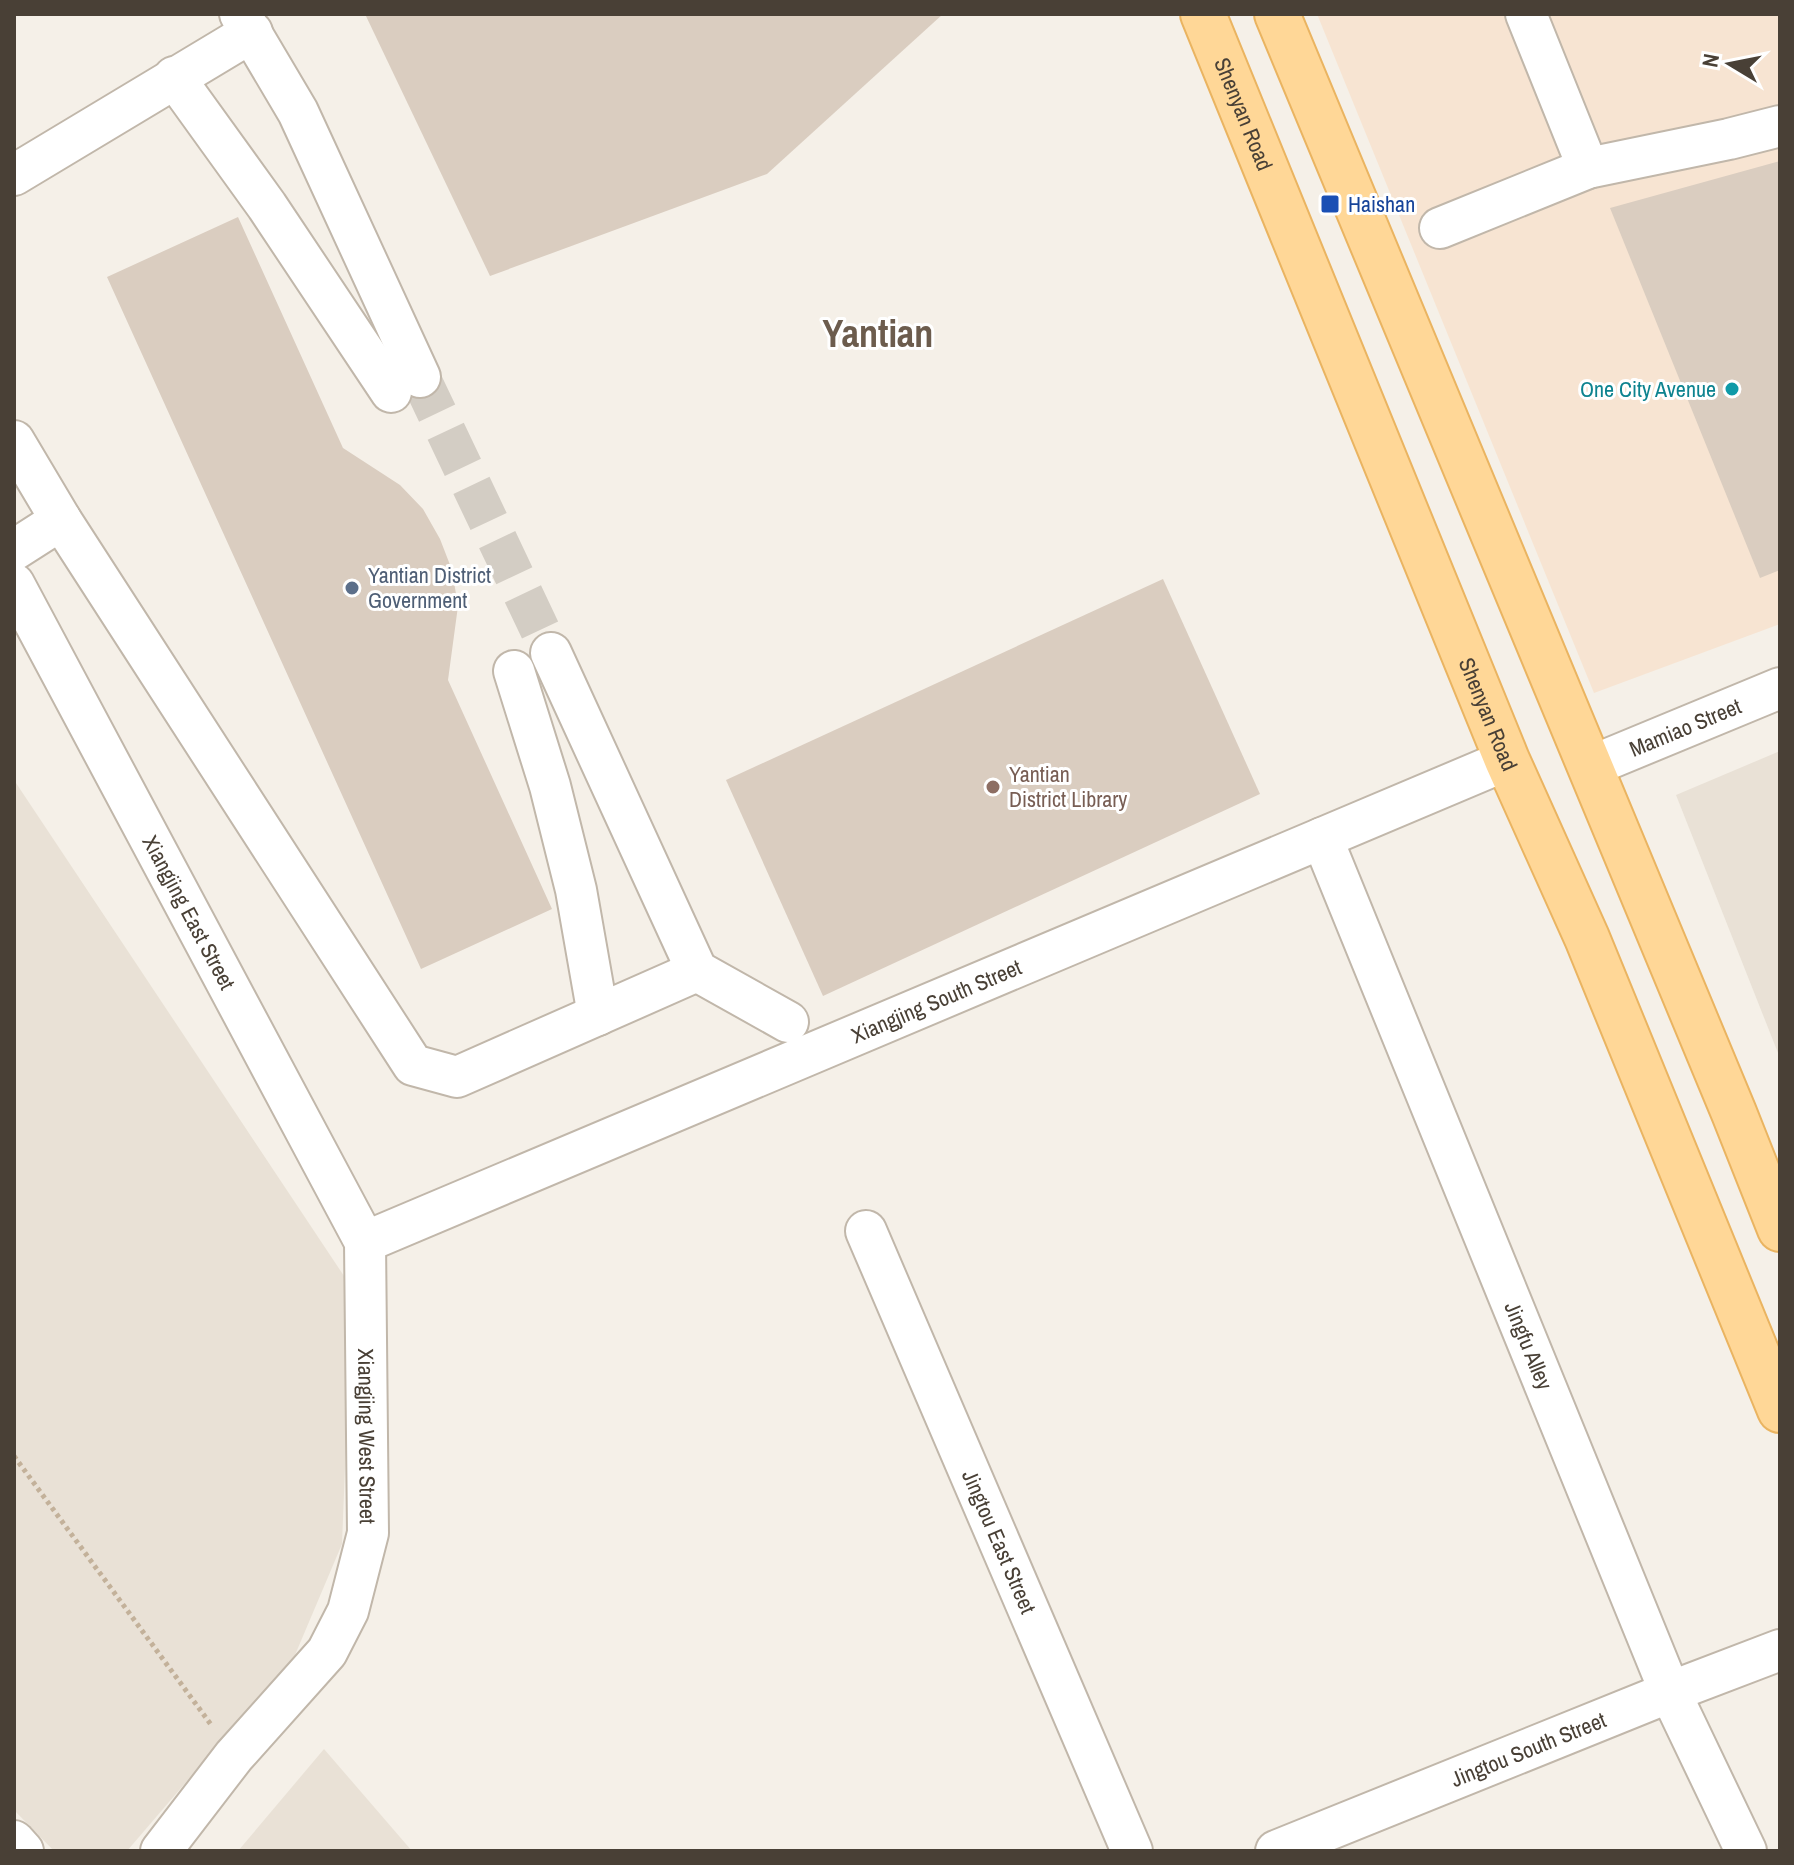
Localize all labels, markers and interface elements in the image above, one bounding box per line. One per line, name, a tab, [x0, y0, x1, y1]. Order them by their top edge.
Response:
north arrow	[1690, 24, 1770, 104]
text: N	[1694, 52, 1726, 70]
street label: Shenyan Road	[1207, 53, 1280, 175]
place label: Haishan	[1348, 189, 1415, 219]
marker: Haishan	[1319, 193, 1341, 215]
district label: Yantian	[823, 308, 933, 359]
place label: One City Avenue	[1580, 374, 1716, 404]
marker: One City Avenue	[1723, 380, 1741, 398]
place label: Yantian District Government	[368, 560, 491, 615]
marker: Yantian District Government	[343, 579, 361, 597]
street label: Shenyan Road	[1452, 653, 1525, 775]
street label: Mamiao Street	[1625, 691, 1746, 764]
place label: Yantian District Library	[1009, 759, 1127, 814]
marker: Yantian District Library	[984, 778, 1002, 796]
street label: Xiangjing East Street	[136, 830, 243, 995]
street label: Xiangjing South Street	[847, 952, 1026, 1050]
street label: Jingfu Alley	[1497, 1297, 1560, 1394]
street label: Xiangjing West Street	[351, 1348, 383, 1524]
street label: Jingtou East Street	[955, 1465, 1043, 1618]
street label: Jingtou South Street	[1446, 1704, 1610, 1794]

